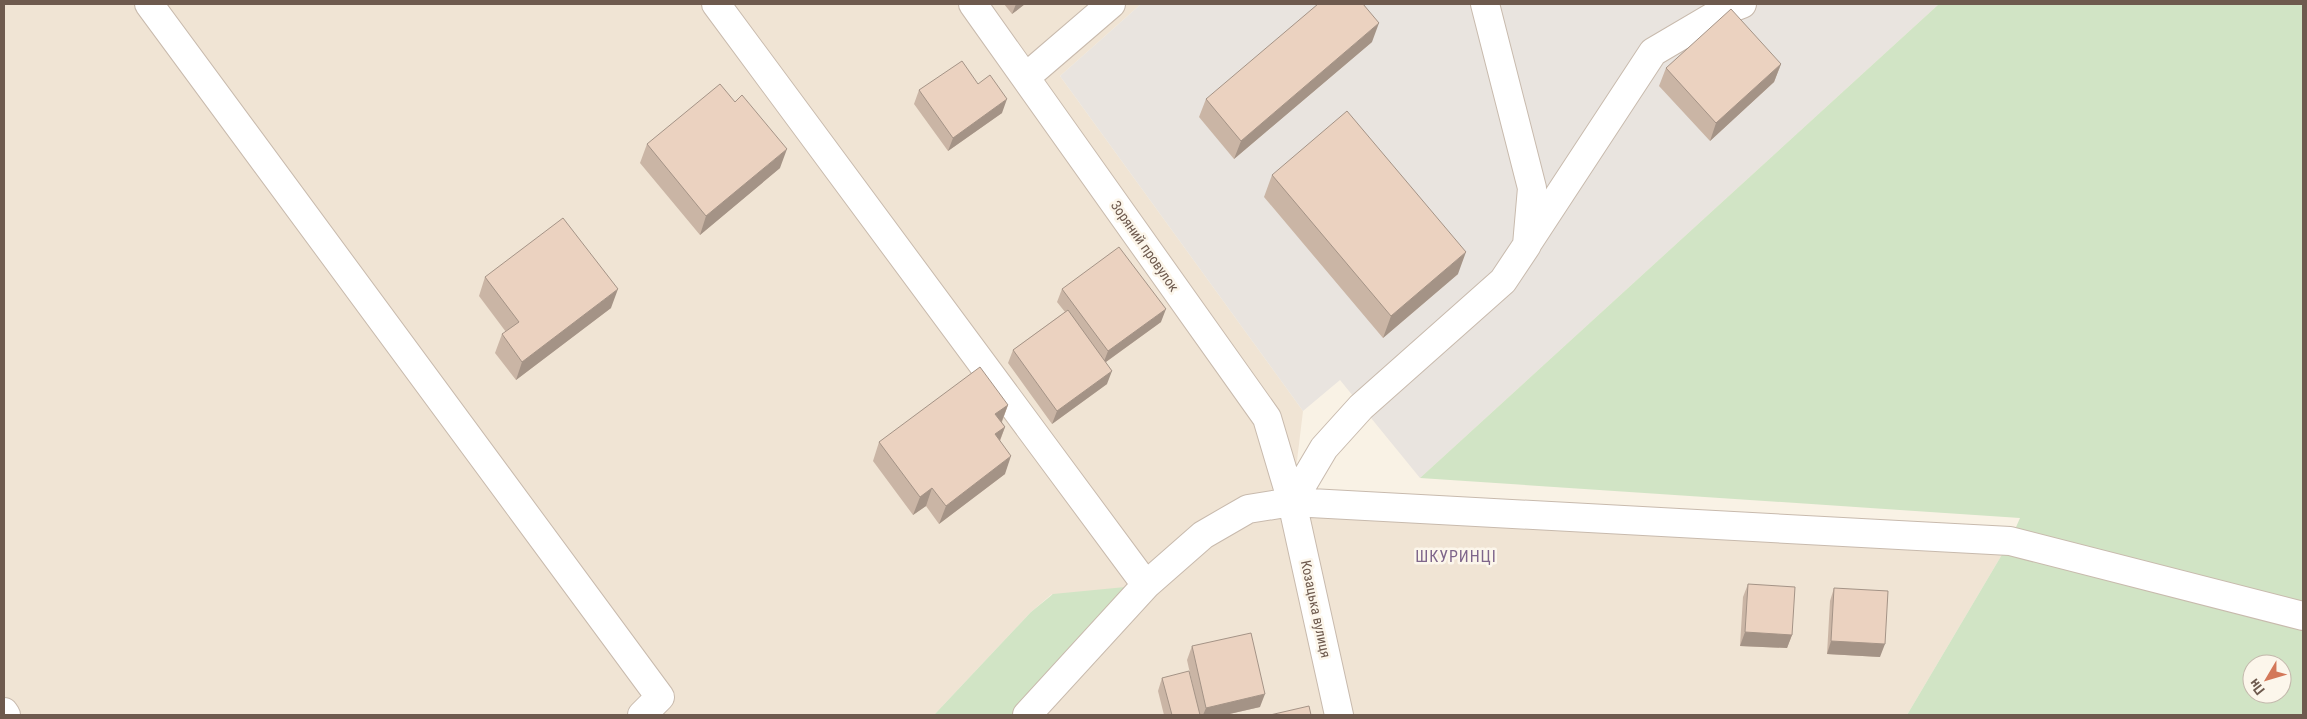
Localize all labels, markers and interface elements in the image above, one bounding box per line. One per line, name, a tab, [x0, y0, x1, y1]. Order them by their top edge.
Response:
street label: Зоряний провулок	[1108, 198, 1182, 295]
district label: ШКУРИНЦІ	[1415, 547, 1497, 566]
street label: Козацька вулиця	[1298, 559, 1334, 659]
north arrow	[2242, 654, 2292, 704]
text: Пн	[2246, 676, 2268, 698]

